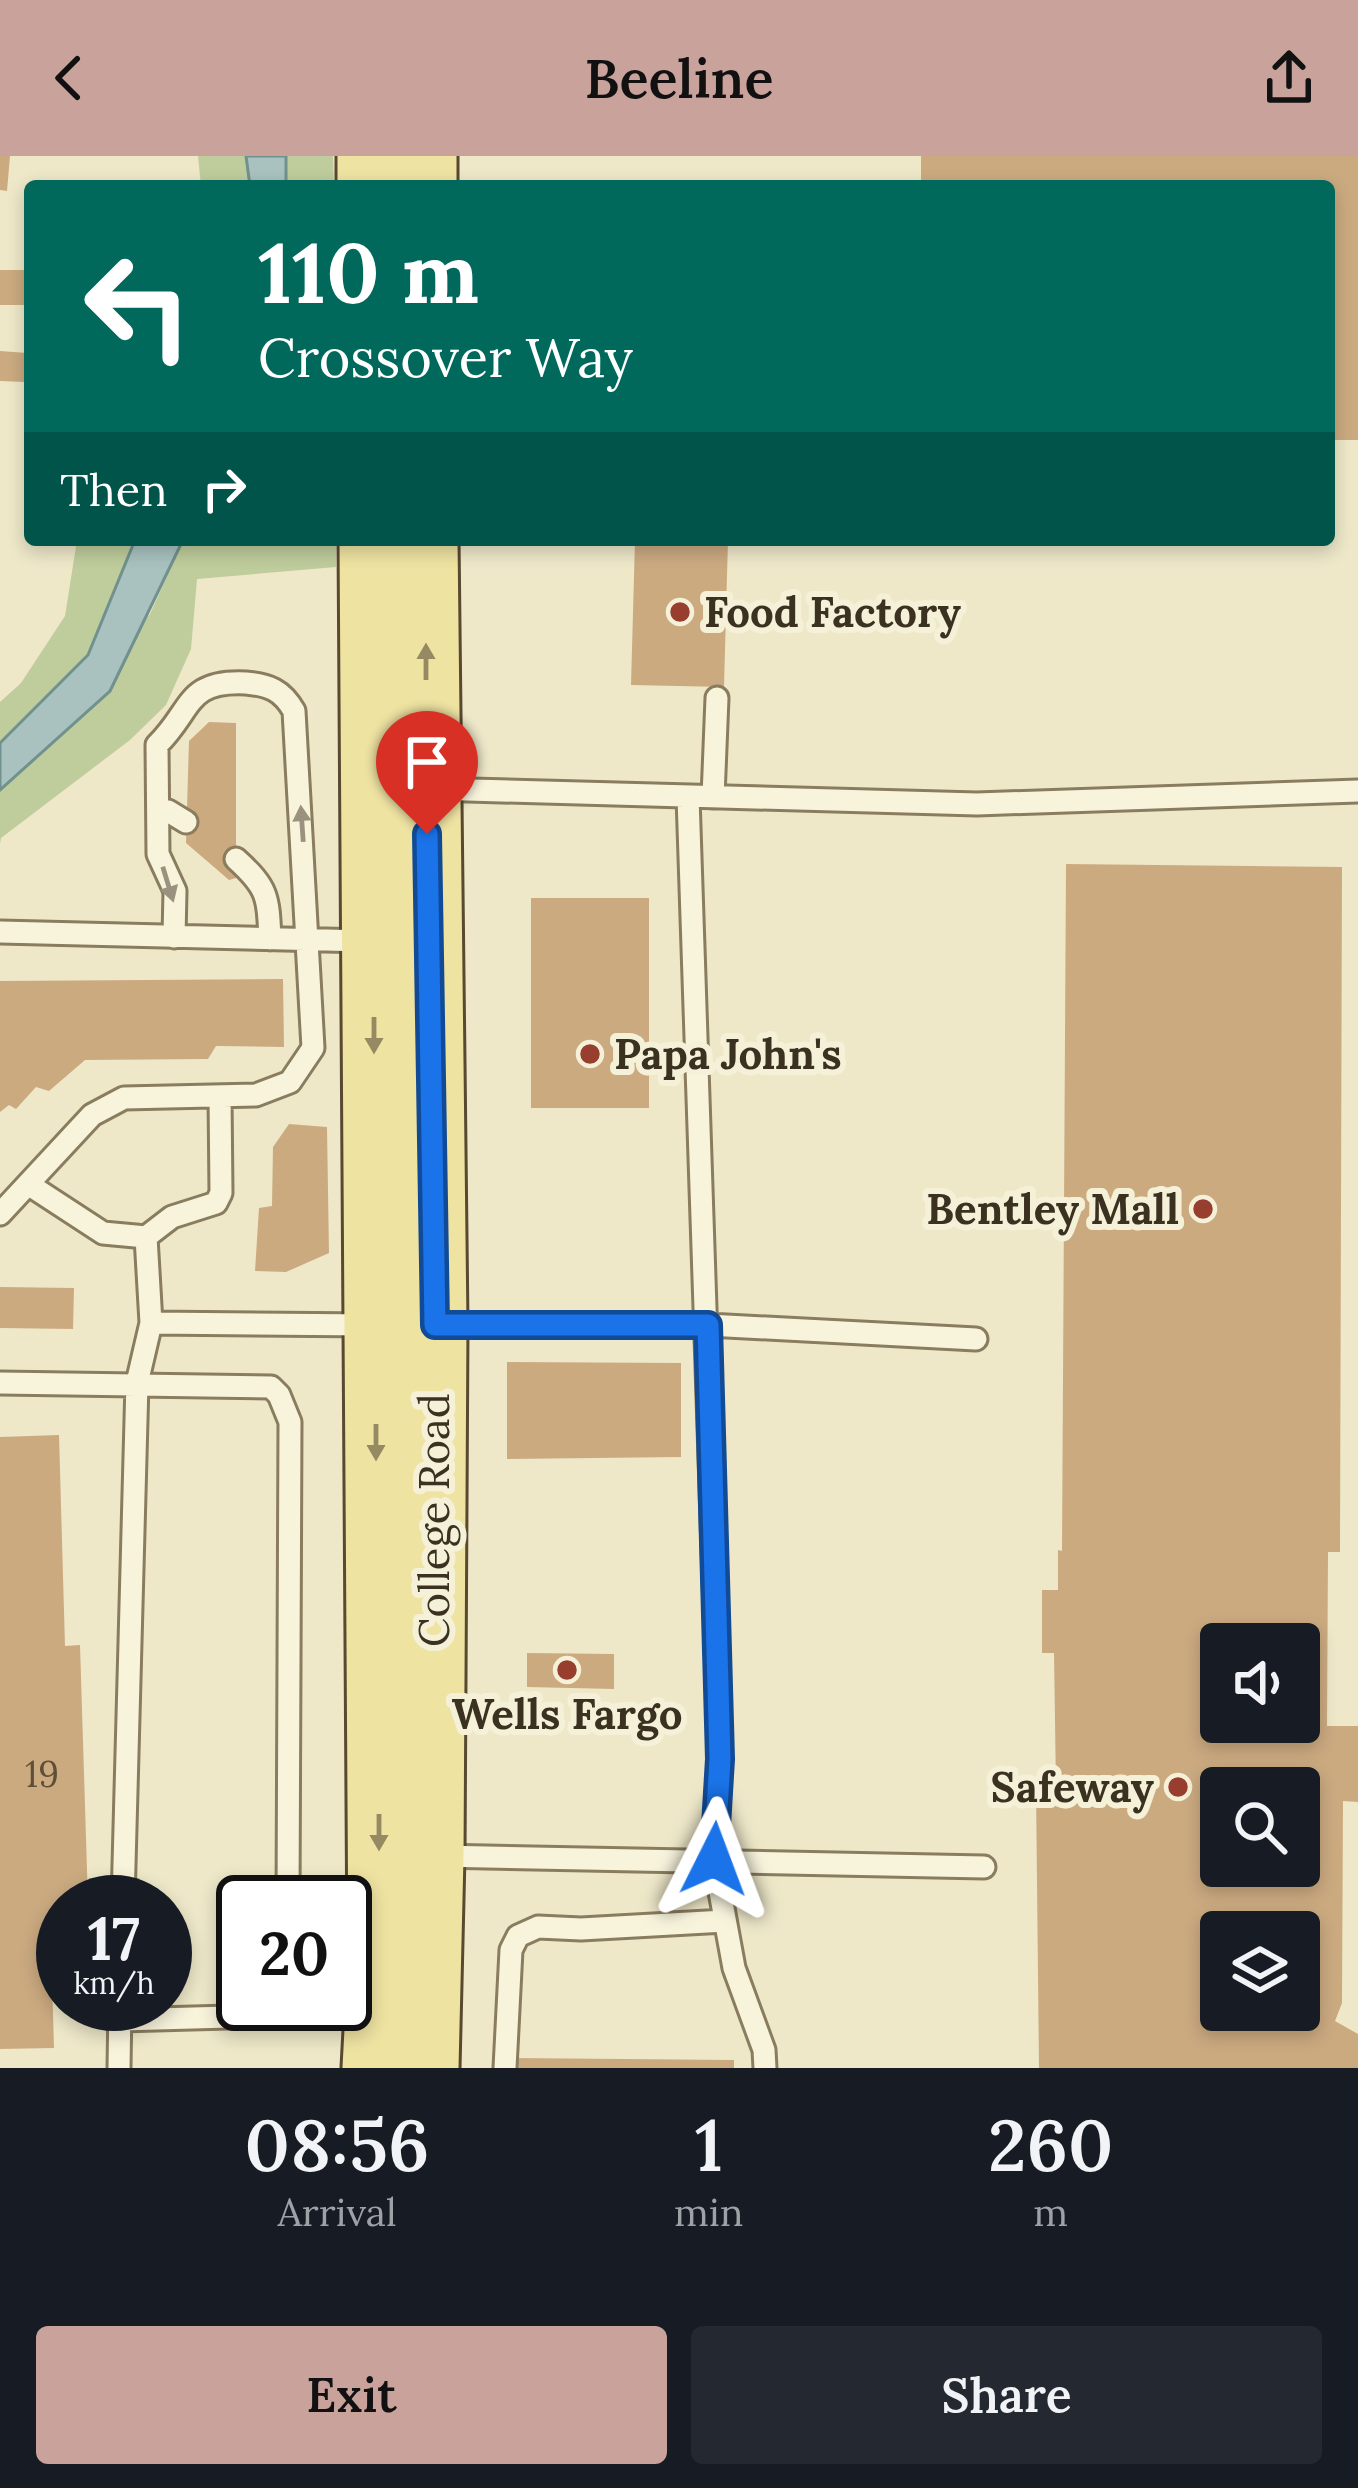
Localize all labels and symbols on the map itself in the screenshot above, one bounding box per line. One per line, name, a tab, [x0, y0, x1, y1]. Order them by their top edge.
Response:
place label: Food Factory	[704, 585, 961, 639]
marker: Food Factory	[667, 599, 693, 625]
one-way arrow	[416, 642, 436, 680]
pin	[376, 711, 478, 834]
one-way arrow	[292, 805, 311, 842]
one-way arrow	[160, 866, 178, 902]
one-way arrow	[364, 1017, 383, 1055]
place label: Papa John's	[614, 1027, 842, 1081]
marker: Papa John's	[577, 1041, 603, 1067]
place label: Bentley Mall	[926, 1182, 1179, 1236]
marker: Bentley Mall	[1190, 1196, 1216, 1222]
street label: College Road	[407, 1393, 461, 1647]
one-way arrow	[367, 1424, 386, 1462]
marker: Wells Fargo	[554, 1657, 580, 1683]
place label: Wells Fargo	[451, 1687, 683, 1741]
house number: 19	[25, 1751, 59, 1797]
place label: Safeway	[991, 1760, 1154, 1814]
marker: Safeway	[1165, 1774, 1191, 1800]
position arrow	[651, 1796, 777, 1922]
one-way arrow	[370, 1814, 389, 1852]
speed limit sign: 20	[216, 1875, 372, 2031]

